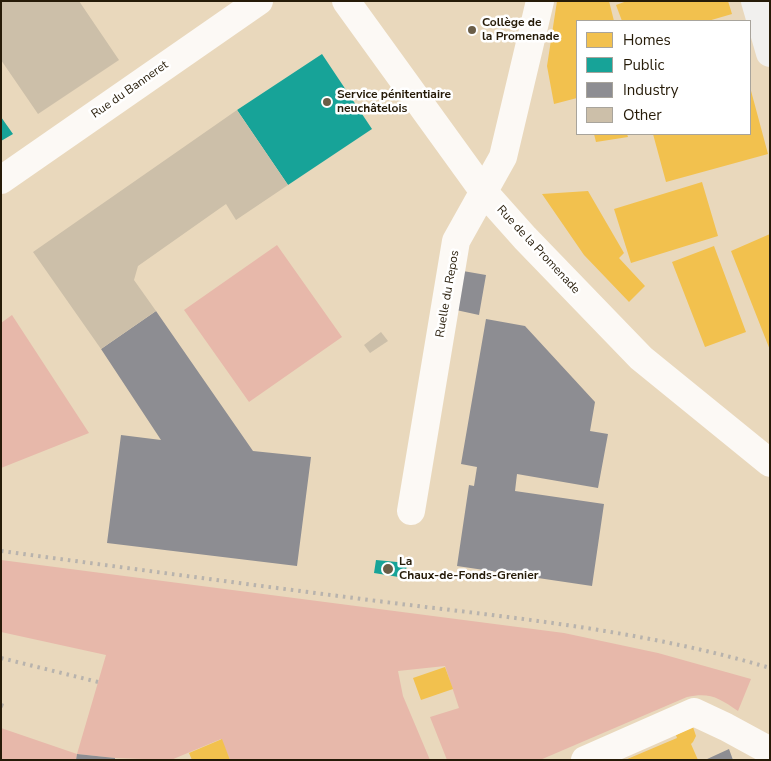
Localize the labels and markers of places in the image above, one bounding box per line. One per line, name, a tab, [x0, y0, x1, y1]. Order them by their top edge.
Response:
place label: Collège de la Promenade	[482, 16, 559, 44]
marker: Collège de la Promenade	[466, 24, 478, 36]
place label: Service pénitentiaire neuchâtelois	[337, 88, 451, 116]
marker: Service pénitentiaire neuchâtelois	[321, 96, 333, 108]
place label: La Chaux-de-Fonds-Grenier	[399, 555, 538, 583]
marker: La Chaux-de-Fonds-Grenier	[381, 562, 395, 576]

